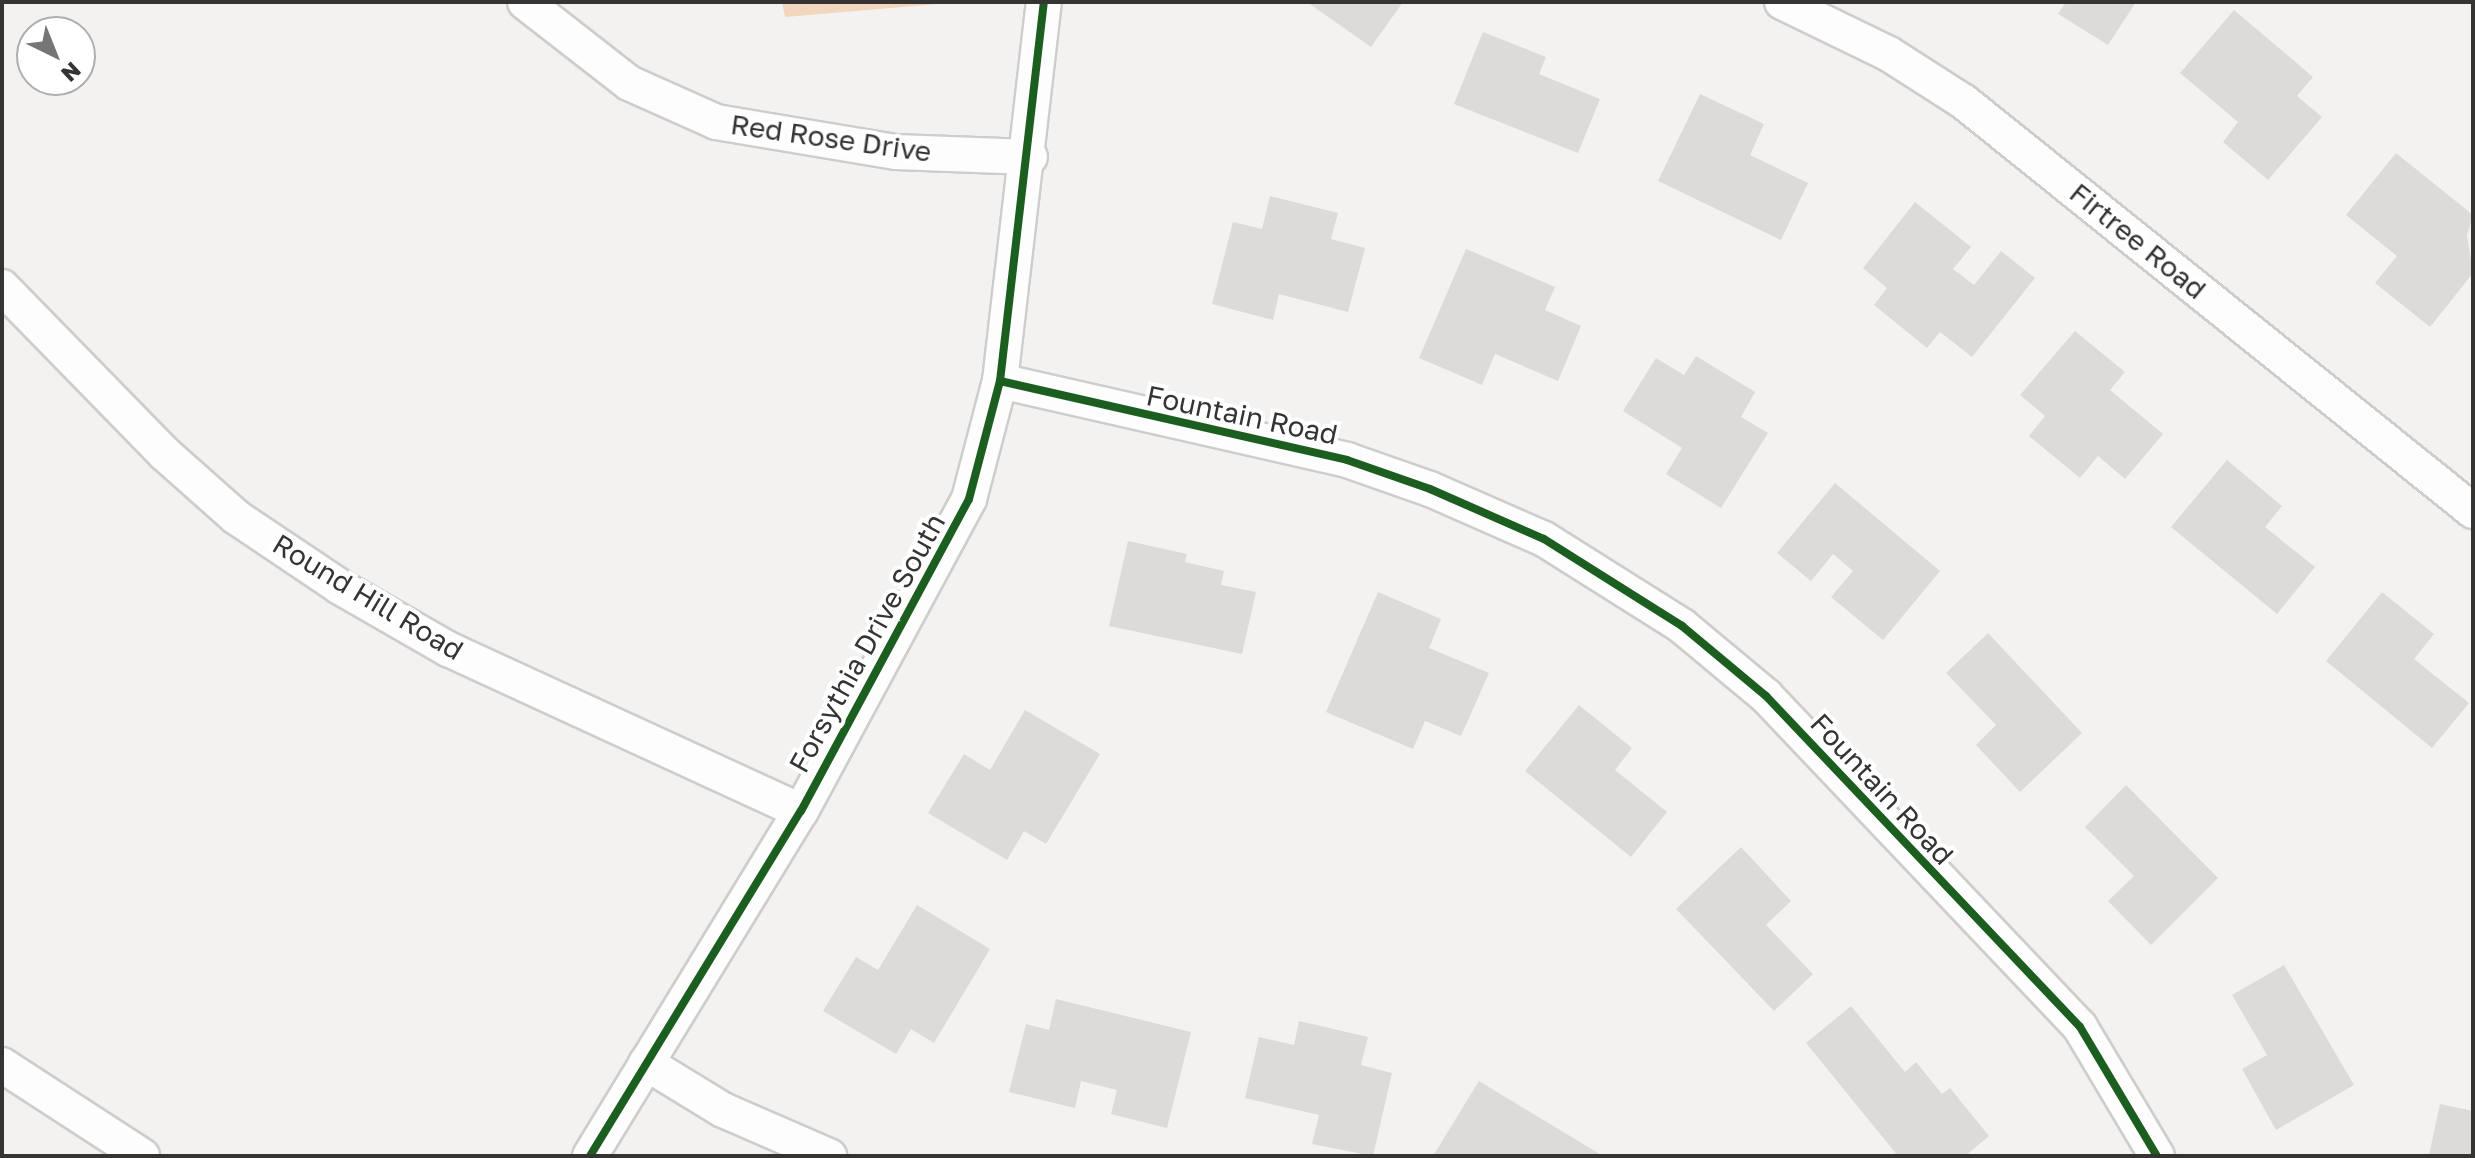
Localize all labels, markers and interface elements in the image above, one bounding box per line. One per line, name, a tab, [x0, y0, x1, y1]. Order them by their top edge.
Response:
north arrow	[16, 16, 96, 96]
text: N	[56, 57, 87, 88]
street label: Red Rose Drive	[729, 107, 933, 169]
street label: Firtree Road	[2063, 176, 2213, 306]
street label: Fountain Road	[1143, 378, 1341, 452]
street label: Forsythia Drive South	[782, 508, 952, 778]
street label: Round Hill Road	[267, 527, 469, 667]
street label: Fountain Road	[1803, 706, 1961, 872]

